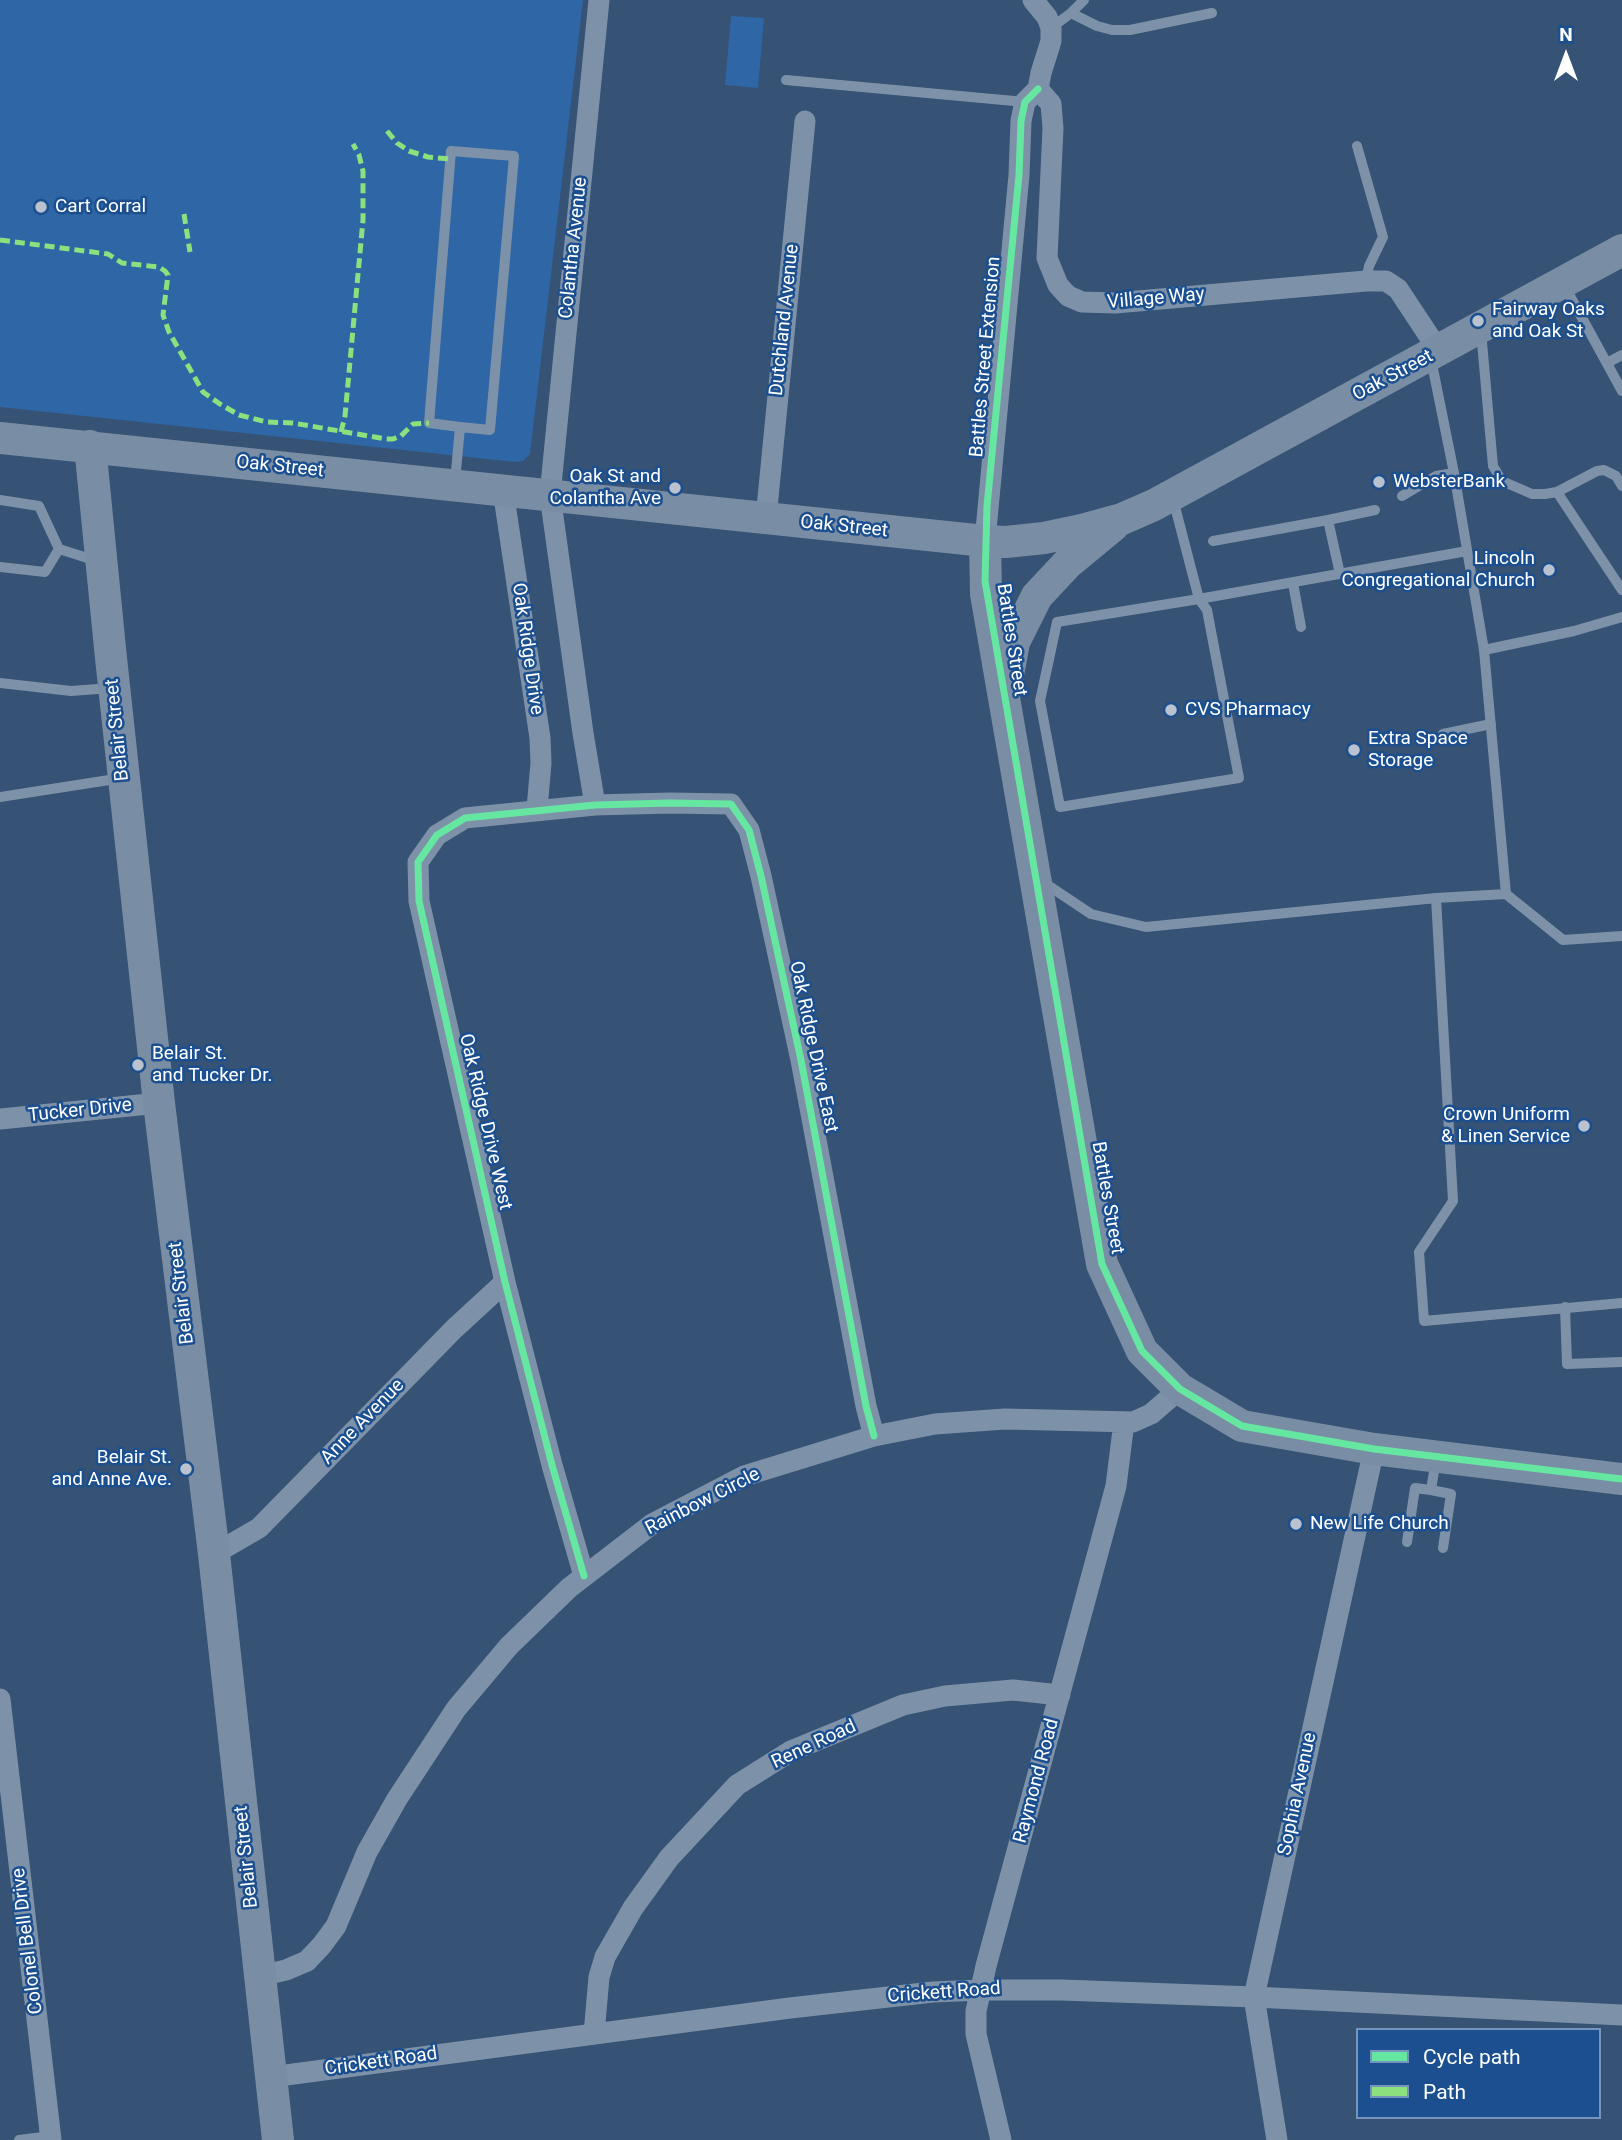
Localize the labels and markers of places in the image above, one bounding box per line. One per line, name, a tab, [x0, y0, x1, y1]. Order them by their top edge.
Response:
place label: Cart Corral	[55, 196, 146, 218]
marker: Cart Corral	[33, 199, 49, 215]
place label: Fairway Oaks and Oak St	[1492, 299, 1605, 343]
marker: Fairway Oaks and Oak St	[1470, 313, 1486, 329]
place label: Oak St and Colantha Ave	[550, 466, 661, 510]
place label: WebsterBank	[1393, 471, 1505, 493]
marker: WebsterBank	[1371, 474, 1387, 490]
marker: Oak St and Colantha Ave	[667, 480, 683, 496]
place label: Lincoln Congregational Church	[1341, 548, 1535, 592]
marker: Lincoln Congregational Church	[1541, 562, 1557, 578]
place label: CVS Pharmacy	[1185, 699, 1311, 721]
marker: CVS Pharmacy	[1163, 702, 1179, 718]
place label: Extra Space Storage	[1368, 728, 1468, 772]
marker: Extra Space Storage	[1346, 742, 1362, 758]
place label: Belair St. and Tucker Dr.	[152, 1043, 273, 1087]
marker: Belair St. and Tucker Dr.	[130, 1057, 146, 1073]
place label: Crown Uniform & Linen Service	[1441, 1104, 1570, 1148]
marker: Crown Uniform & Linen Service	[1576, 1118, 1592, 1134]
place label: Belair St. and Anne Ave.	[51, 1447, 172, 1491]
marker: Belair St. and Anne Ave.	[178, 1461, 194, 1477]
place label: New Life Church	[1310, 1513, 1449, 1535]
marker: New Life Church	[1288, 1516, 1304, 1532]

